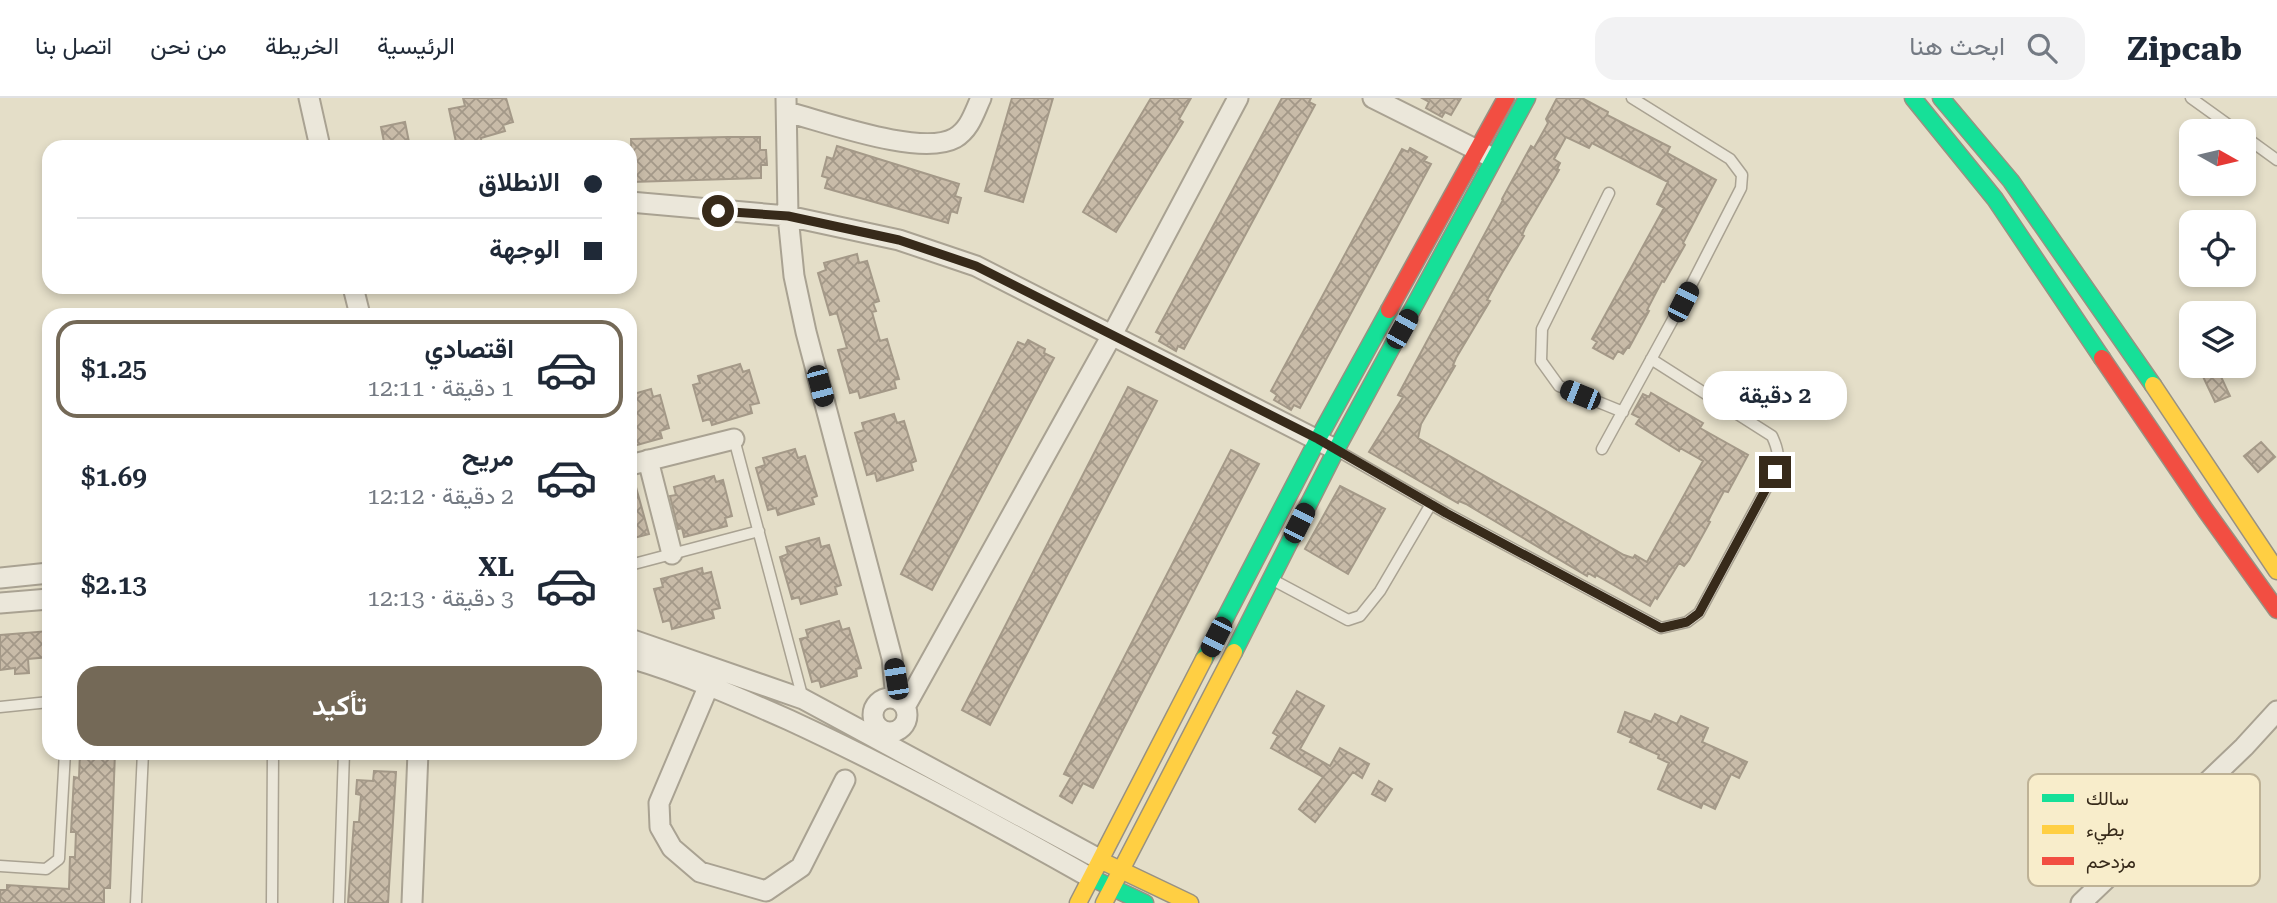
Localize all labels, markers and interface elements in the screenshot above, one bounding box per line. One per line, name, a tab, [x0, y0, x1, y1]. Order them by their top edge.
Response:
search box	[1595, 17, 2085, 80]
icon: search	[2023, 29, 2061, 67]
text: Zipcab	[2127, 29, 2242, 68]
text: ابحث هنا	[1909, 31, 2005, 61]
text: اتصل بنا	[35, 32, 112, 60]
text: من نحن	[150, 32, 227, 60]
text: الخريطة	[265, 32, 339, 60]
text: الرئيسية	[377, 32, 455, 60]
north arrow	[2179, 119, 2256, 196]
map controls	[2179, 119, 2256, 378]
text: الانطلاق	[478, 167, 560, 197]
route start	[702, 195, 734, 227]
button: locate	[2179, 210, 2256, 287]
text: الوجهة	[489, 234, 560, 264]
car	[1665, 279, 1702, 325]
button: layers	[2179, 301, 2256, 378]
car	[1383, 306, 1422, 352]
text: اقتصادي	[425, 334, 514, 364]
icon: car	[535, 338, 598, 401]
text: $1.25	[81, 354, 147, 384]
car	[805, 363, 836, 409]
callout: 2 دقيقة	[1703, 370, 1847, 420]
text: 1 دقيقة · 12:11	[367, 375, 514, 402]
car	[1557, 377, 1604, 413]
text: 2 دقيقة	[1739, 382, 1811, 409]
text: مريح	[462, 442, 514, 472]
icon: car	[535, 446, 598, 509]
route end	[1759, 456, 1791, 488]
text: $1.69	[81, 462, 147, 492]
text: 2 دقيقة · 12:12	[367, 483, 514, 510]
car	[1281, 500, 1318, 546]
text: XL	[478, 552, 514, 582]
icon: car	[535, 554, 598, 617]
text: $2.13	[81, 570, 147, 600]
text: 3 دقيقة · 12:13	[367, 585, 514, 612]
car	[1198, 614, 1235, 660]
car	[883, 657, 910, 701]
button: تأكيد	[77, 666, 602, 746]
legend	[2028, 774, 2260, 886]
text: سالك	[2086, 787, 2129, 810]
text: بطيء	[2086, 818, 2124, 845]
text: مزدحم	[2086, 850, 2136, 874]

